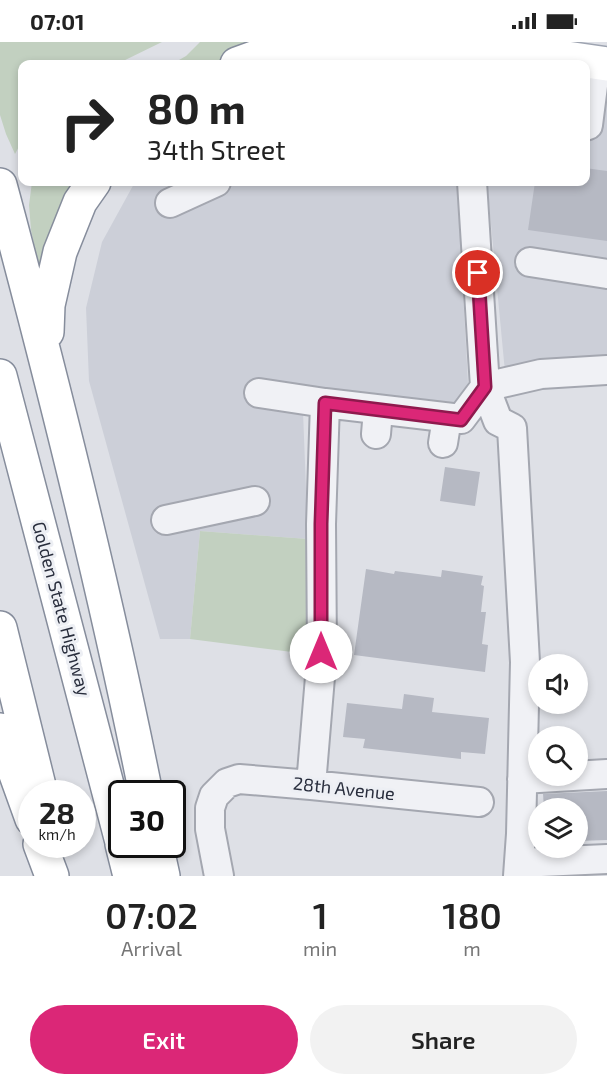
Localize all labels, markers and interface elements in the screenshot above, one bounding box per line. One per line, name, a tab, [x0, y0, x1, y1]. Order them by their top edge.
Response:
text: 07:01	[30, 8, 85, 34]
text: 80 m	[147, 82, 246, 132]
icon: right	[48, 84, 126, 162]
text: 34th Street	[147, 133, 286, 165]
pin	[452, 247, 503, 298]
icon: arrive	[461, 256, 494, 289]
street label: Golden State Highway	[28, 519, 96, 699]
position arrow	[289, 620, 353, 684]
map controls	[528, 654, 588, 858]
button: sound	[528, 654, 588, 714]
button: search	[528, 726, 588, 786]
street label: 28th Avenue	[292, 772, 396, 804]
speed limit sign: 30	[108, 780, 186, 858]
text: 28	[39, 794, 75, 830]
button: layers	[528, 798, 588, 858]
text: km/h	[38, 825, 76, 843]
text: 07:02	[105, 893, 198, 936]
text: 1	[313, 893, 328, 936]
text: 180	[442, 893, 502, 936]
text: Arrival	[121, 936, 182, 960]
text: min	[303, 936, 337, 960]
text: m	[463, 936, 481, 960]
button: Exit	[30, 1005, 298, 1074]
button: Share	[310, 1005, 577, 1074]

